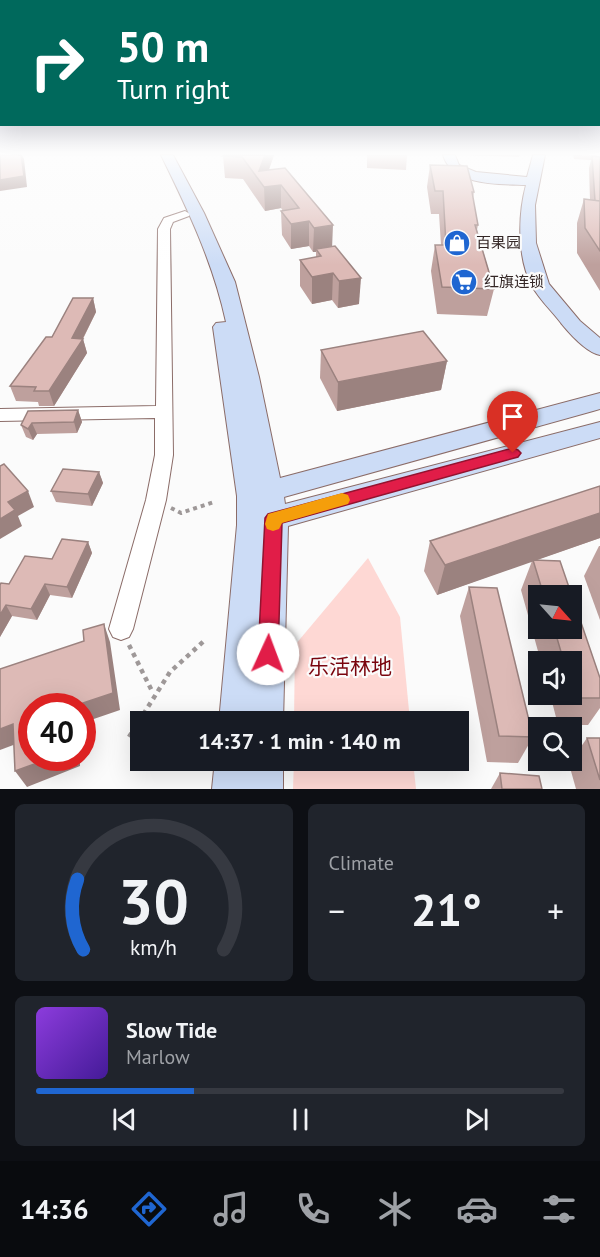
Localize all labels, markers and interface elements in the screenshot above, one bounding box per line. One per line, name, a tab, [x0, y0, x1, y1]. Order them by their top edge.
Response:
text: 50 m	[117, 19, 209, 74]
icon: right	[18, 24, 96, 102]
text: Turn right	[117, 72, 230, 106]
shop icon: 百果园	[442, 228, 472, 258]
place label: 百果园	[476, 233, 521, 252]
supermarket icon: 红旗连锁	[449, 267, 479, 297]
place label: 红旗连锁	[484, 272, 544, 291]
pin	[487, 391, 538, 453]
icon: arrive	[496, 400, 529, 433]
north arrow	[528, 585, 582, 639]
map controls	[528, 585, 582, 771]
position arrow	[236, 622, 300, 686]
button: sound	[528, 651, 582, 705]
park label: 乐活林地	[308, 653, 392, 680]
speed limit sign: 40	[18, 693, 96, 771]
button: search	[528, 717, 582, 771]
text: 14:37 · 1 min · 140 m	[198, 727, 401, 755]
text: Climate	[329, 850, 394, 876]
text: 30	[118, 860, 189, 941]
text: 21°	[411, 880, 482, 938]
text: −	[329, 889, 345, 932]
text: +	[547, 889, 564, 932]
text: km/h	[130, 933, 177, 961]
text: Slow Tide	[126, 1016, 217, 1044]
text: Marlow	[126, 1044, 190, 1070]
icon: previous	[108, 1103, 141, 1136]
icon: pause	[284, 1103, 317, 1136]
icon: next	[460, 1103, 493, 1136]
icon: directions	[128, 1188, 170, 1230]
icon: music	[210, 1188, 252, 1230]
icon: phone	[292, 1188, 334, 1230]
icon: climate	[374, 1188, 416, 1230]
icon: car	[456, 1188, 498, 1230]
icon: filters	[538, 1188, 580, 1230]
text: 14:36	[20, 1192, 88, 1226]

